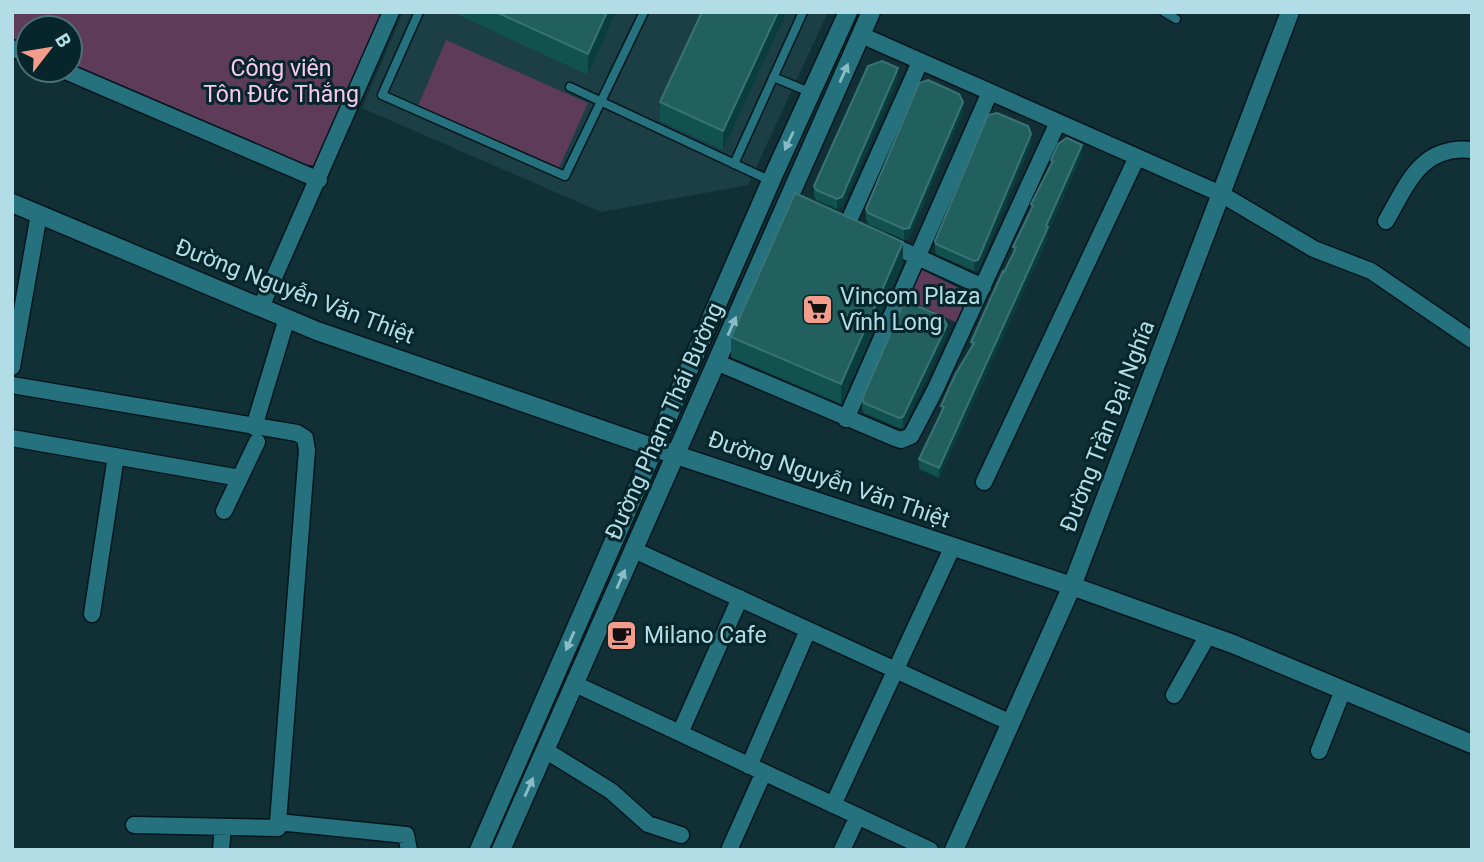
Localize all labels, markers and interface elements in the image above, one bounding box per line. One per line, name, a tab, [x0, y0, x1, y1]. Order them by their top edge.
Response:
north arrow	[14, 14, 84, 84]
text: B	[50, 29, 76, 52]
park label: Công viên Tôn Đức Thắng	[203, 55, 359, 108]
one-way arrow	[839, 63, 850, 84]
one-way arrow	[784, 131, 795, 152]
street label: Đường Nguyễn Văn Thiệt	[172, 233, 418, 350]
place label: Vincom Plaza Vĩnh Long	[840, 283, 981, 336]
supermarket icon: Vincom Plaza Vĩnh Long	[800, 292, 834, 326]
street label: Đường Phạm Thái Bường	[600, 298, 729, 544]
one-way arrow	[727, 316, 738, 337]
street label: Đường Trần Đại Nghĩa	[1055, 317, 1160, 536]
street label: Đường Nguyễn Văn Thiệt	[704, 425, 953, 534]
one-way arrow	[615, 569, 627, 589]
cafe icon: Milano Cafe	[604, 618, 638, 652]
place label: Milano Cafe	[644, 622, 767, 649]
one-way arrow	[564, 631, 575, 652]
one-way arrow	[524, 777, 535, 798]

